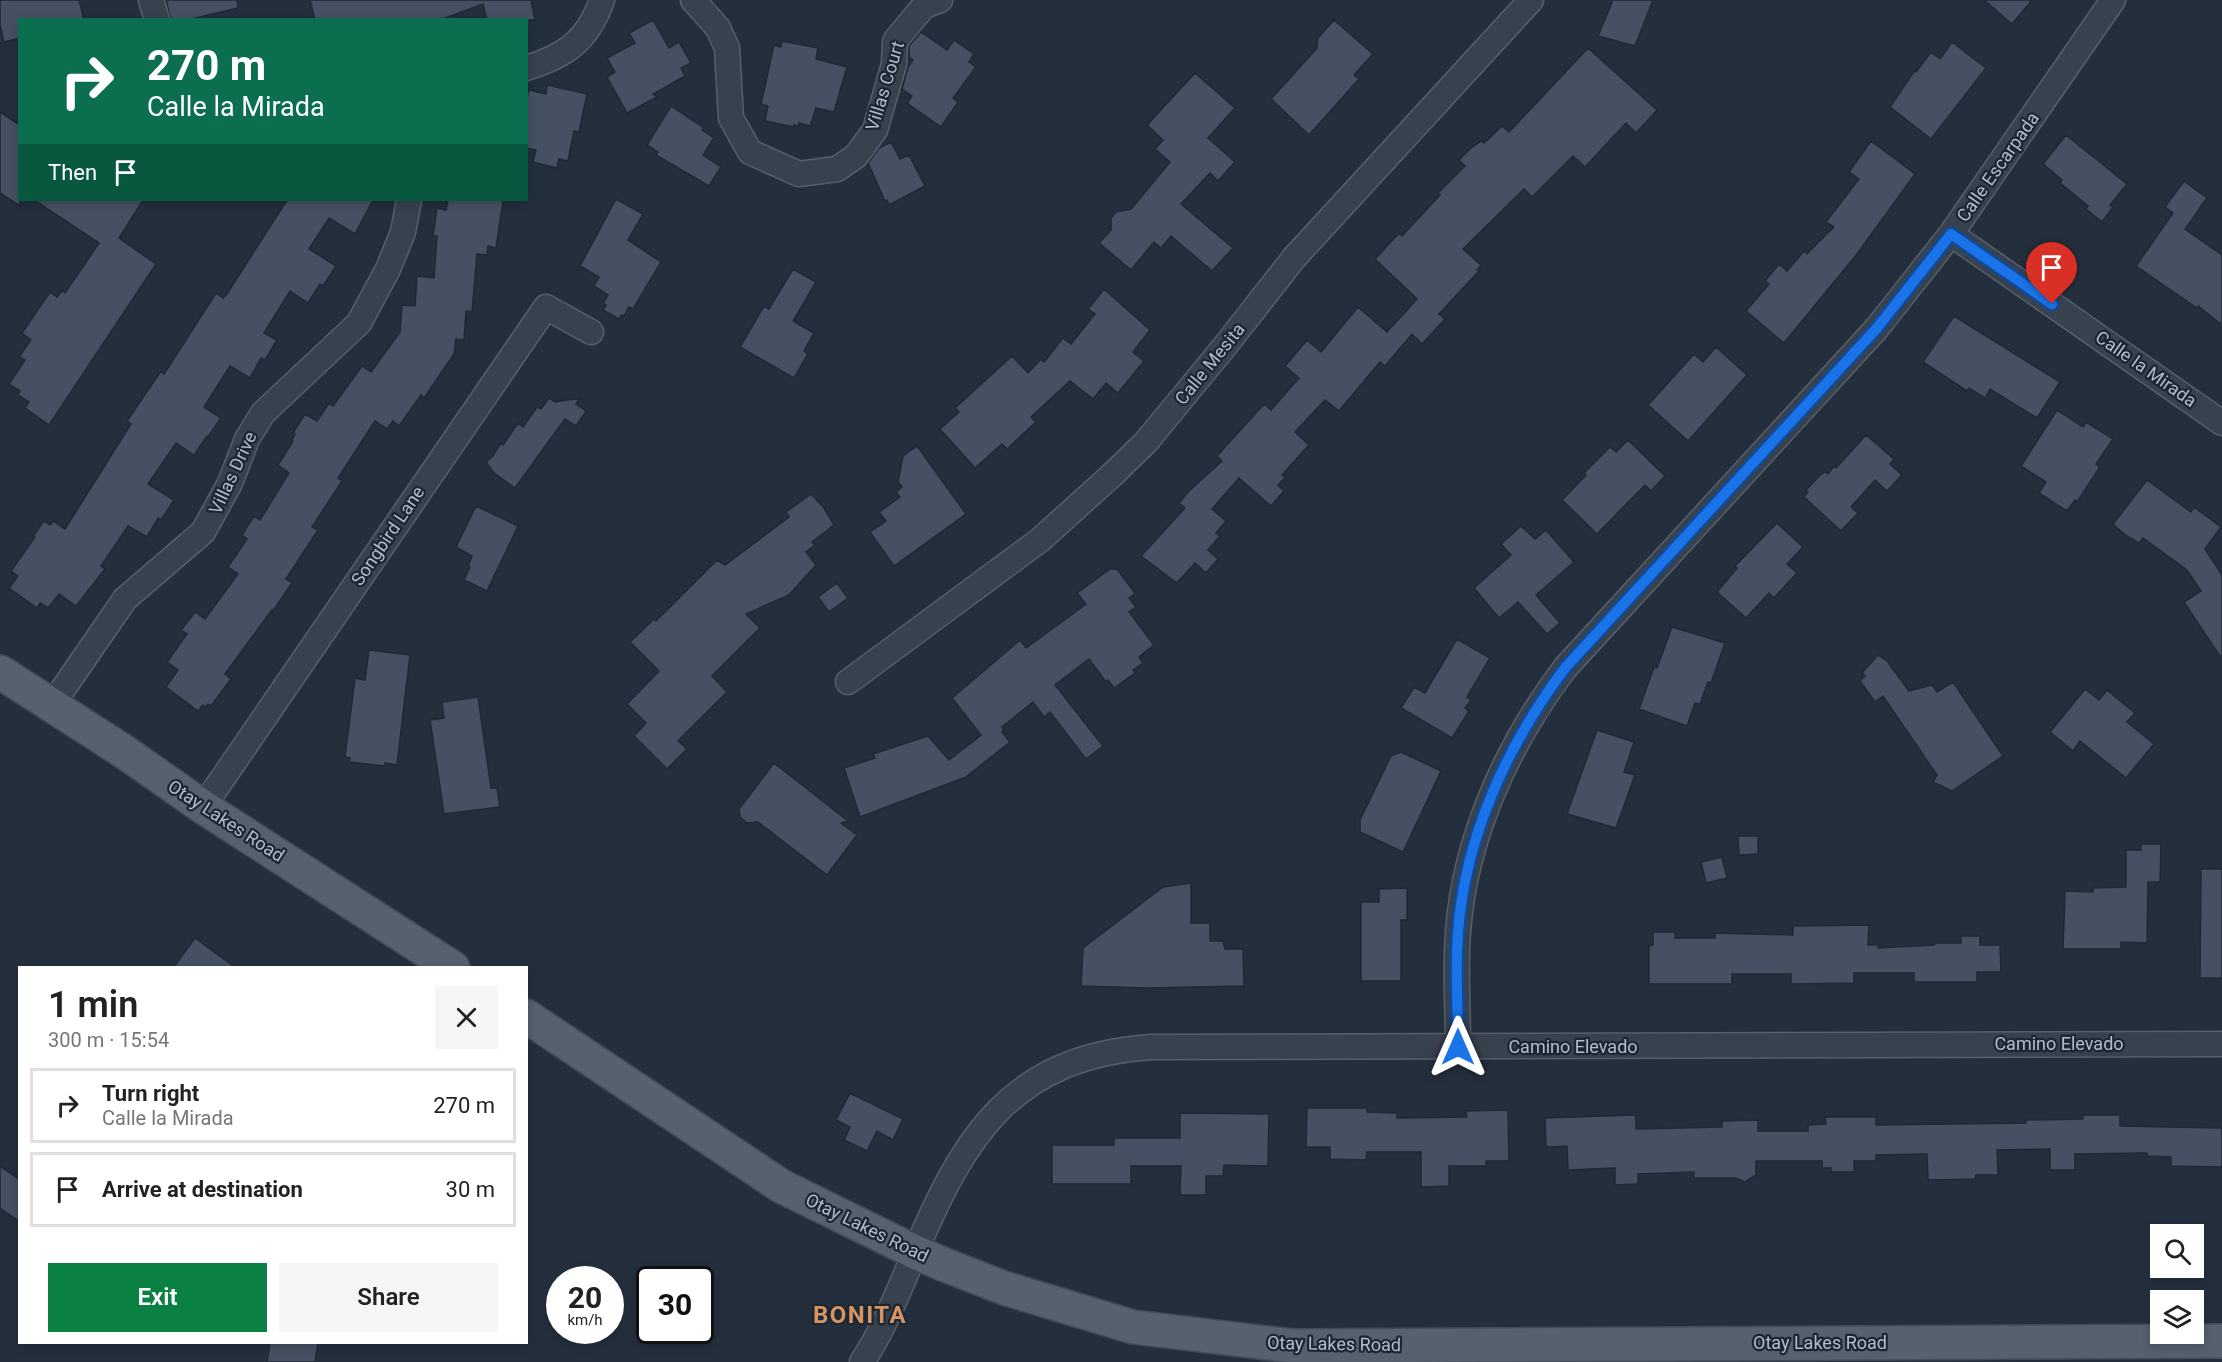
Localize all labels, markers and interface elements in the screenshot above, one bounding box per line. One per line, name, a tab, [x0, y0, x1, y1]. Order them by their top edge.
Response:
street label: Villas Court	[861, 38, 908, 133]
text: 270 m	[147, 41, 266, 90]
icon: right	[48, 42, 126, 120]
text: Calle la Mirada	[147, 91, 325, 123]
street label: Calle Escarpada	[1952, 108, 2043, 226]
icon: arrive	[109, 156, 142, 189]
text: Then	[48, 160, 97, 185]
pin	[2026, 242, 2077, 304]
icon: arrive	[2035, 251, 2068, 284]
street label: Calle Mesita	[1170, 319, 1249, 409]
street label: Calle la Mirada	[2092, 326, 2201, 411]
street label: Villas Drive	[204, 428, 261, 517]
street label: Songbird Lane	[347, 482, 428, 589]
street label: Otay Lakes Road	[164, 775, 288, 866]
text: 1 min	[48, 984, 138, 1026]
button: close	[435, 986, 498, 1049]
position arrow	[1426, 1015, 1490, 1079]
text: 300 m · 15:54	[48, 1028, 169, 1052]
street label: Camino Elevado	[1994, 1033, 2124, 1054]
street label: Camino Elevado	[1508, 1036, 1638, 1057]
text: Turn right	[102, 1081, 199, 1106]
icon: right	[51, 1089, 84, 1122]
text: 270 m	[433, 1093, 495, 1118]
text: Calle la Mirada	[102, 1106, 234, 1130]
icon: arrive	[51, 1173, 84, 1206]
text: Arrive at destination	[102, 1177, 303, 1202]
text: 30 m	[446, 1177, 495, 1202]
street label: Otay Lakes Road	[802, 1189, 932, 1266]
map controls	[2150, 1224, 2204, 1344]
button: search	[2150, 1224, 2204, 1278]
button: Exit	[48, 1263, 267, 1332]
button: Share	[279, 1263, 498, 1332]
speed limit sign: 30	[636, 1266, 714, 1344]
text: 20	[568, 1280, 602, 1315]
button: layers	[2150, 1290, 2204, 1344]
district label: BONITA	[813, 1301, 907, 1329]
text: km/h	[567, 1311, 603, 1329]
street label: Otay Lakes Road	[1267, 1332, 1401, 1355]
street label: Otay Lakes Road	[1753, 1332, 1887, 1353]

